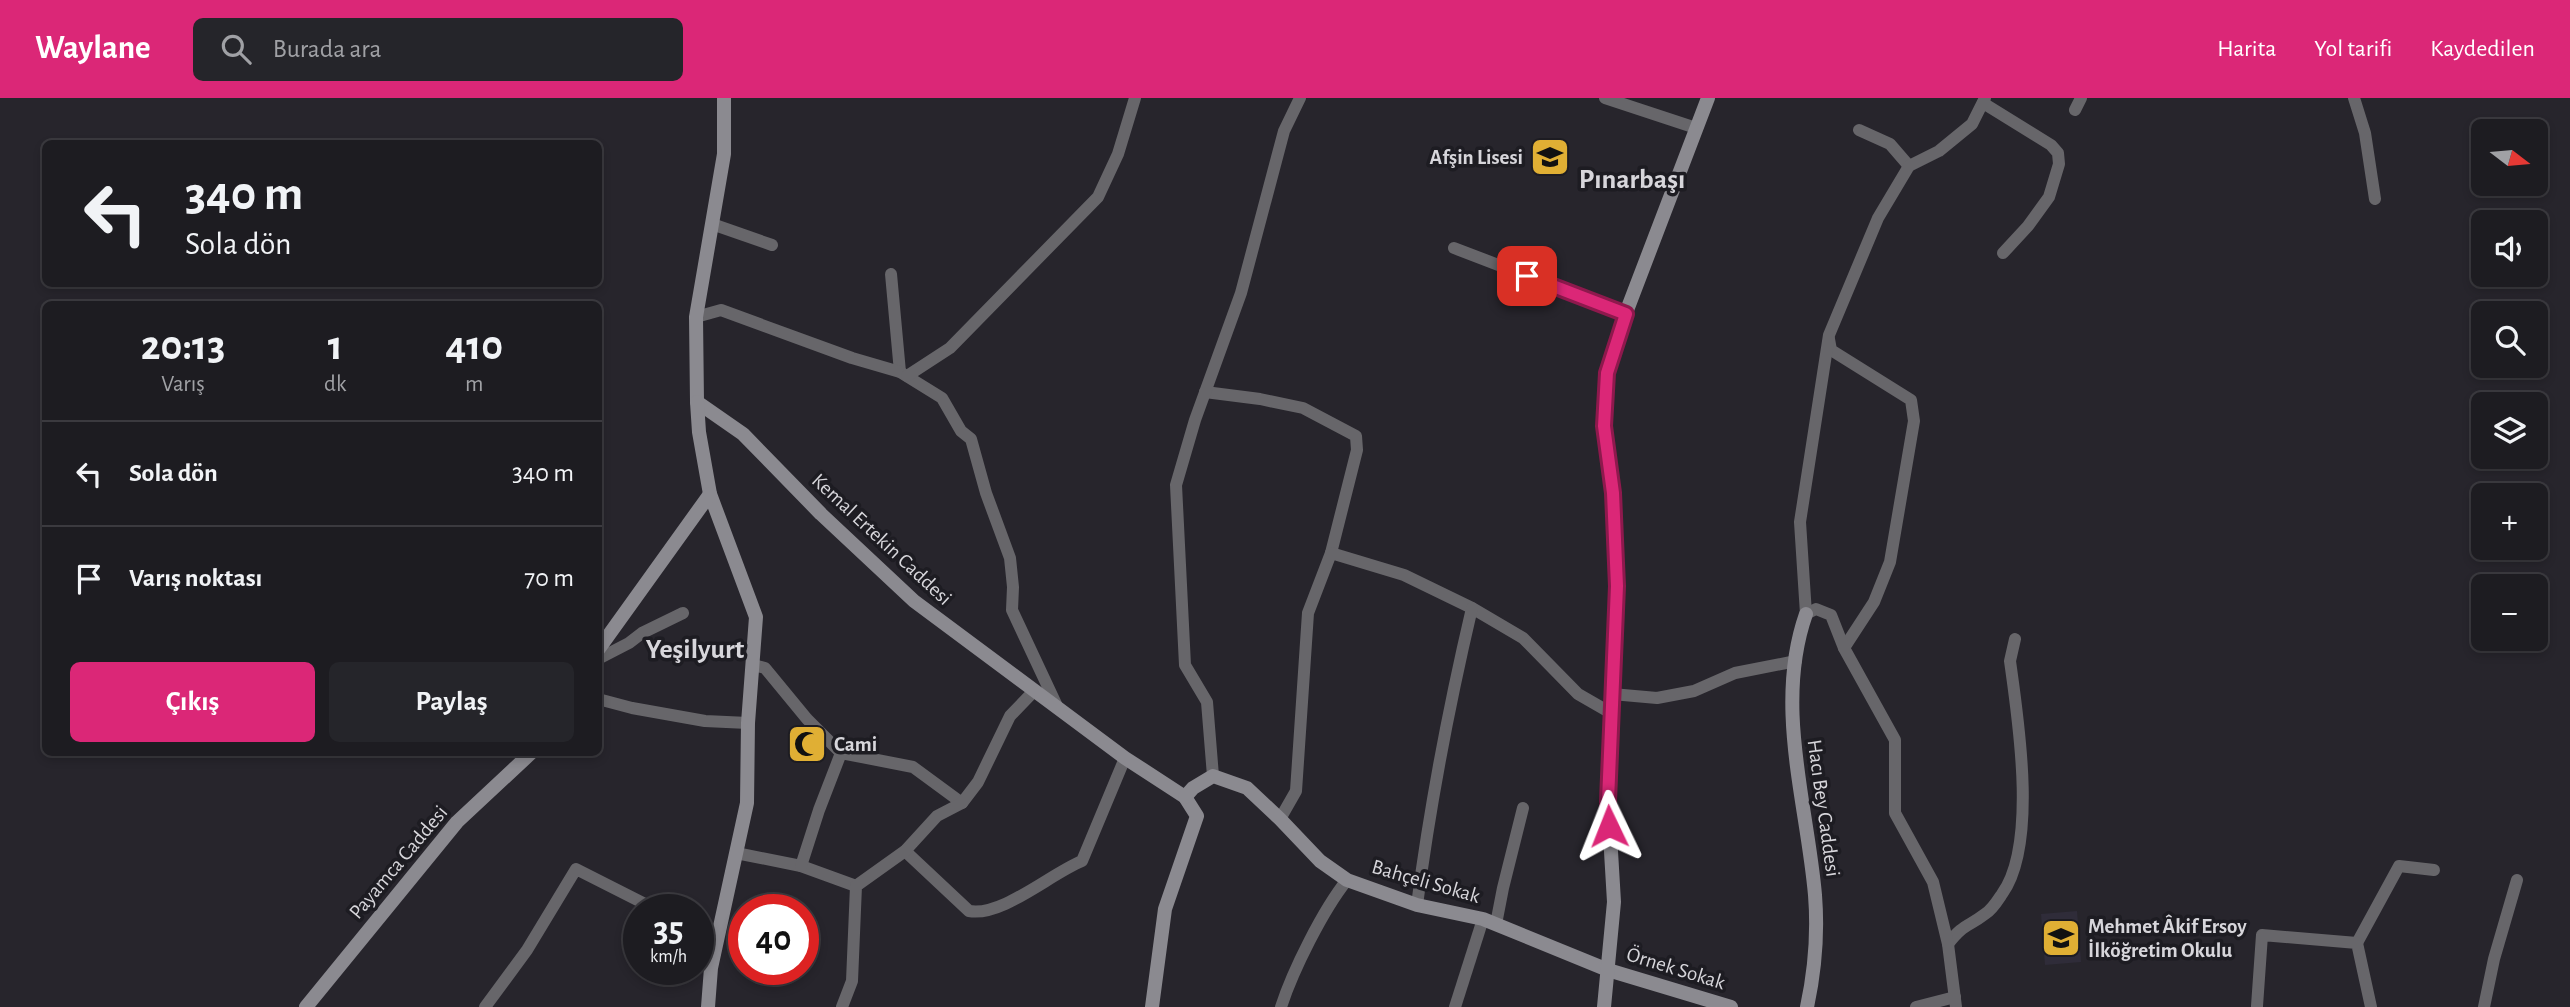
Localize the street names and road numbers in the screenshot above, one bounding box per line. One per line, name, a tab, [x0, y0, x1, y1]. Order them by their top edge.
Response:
street label: Kemal Ertekin Caddesi	[808, 469, 956, 609]
street label: Hacı Bey Caddesi	[1803, 738, 1844, 878]
street label: Payamca Caddesi	[345, 802, 452, 923]
street label: Bahçeli Sokak	[1369, 856, 1483, 907]
street label: Örnek Sokak	[1624, 943, 1728, 994]

